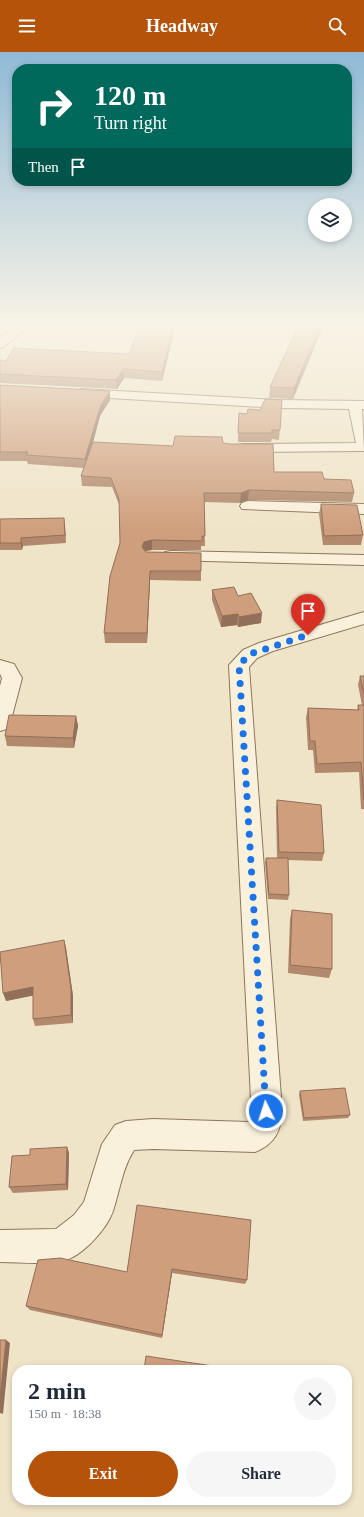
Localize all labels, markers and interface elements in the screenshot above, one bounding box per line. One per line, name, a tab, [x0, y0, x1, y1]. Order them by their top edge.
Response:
icon: menu	[16, 15, 38, 37]
icon: search	[326, 15, 348, 37]
text: Headway	[146, 16, 218, 36]
icon: right	[28, 80, 80, 132]
text: 120 m	[94, 80, 166, 111]
text: Turn right	[94, 113, 167, 133]
icon: arrive	[67, 156, 89, 178]
text: Then	[28, 159, 59, 175]
map controls	[308, 198, 352, 242]
button: layers	[308, 198, 352, 242]
pin	[291, 594, 325, 635]
icon: arrive	[297, 600, 319, 622]
position arrow	[245, 1090, 287, 1132]
text: 2 min	[28, 1378, 86, 1404]
button: close	[294, 1378, 336, 1420]
text: 150 m · 18:38	[28, 1406, 101, 1421]
button: Exit	[28, 1451, 178, 1497]
button: Share	[186, 1451, 336, 1497]

